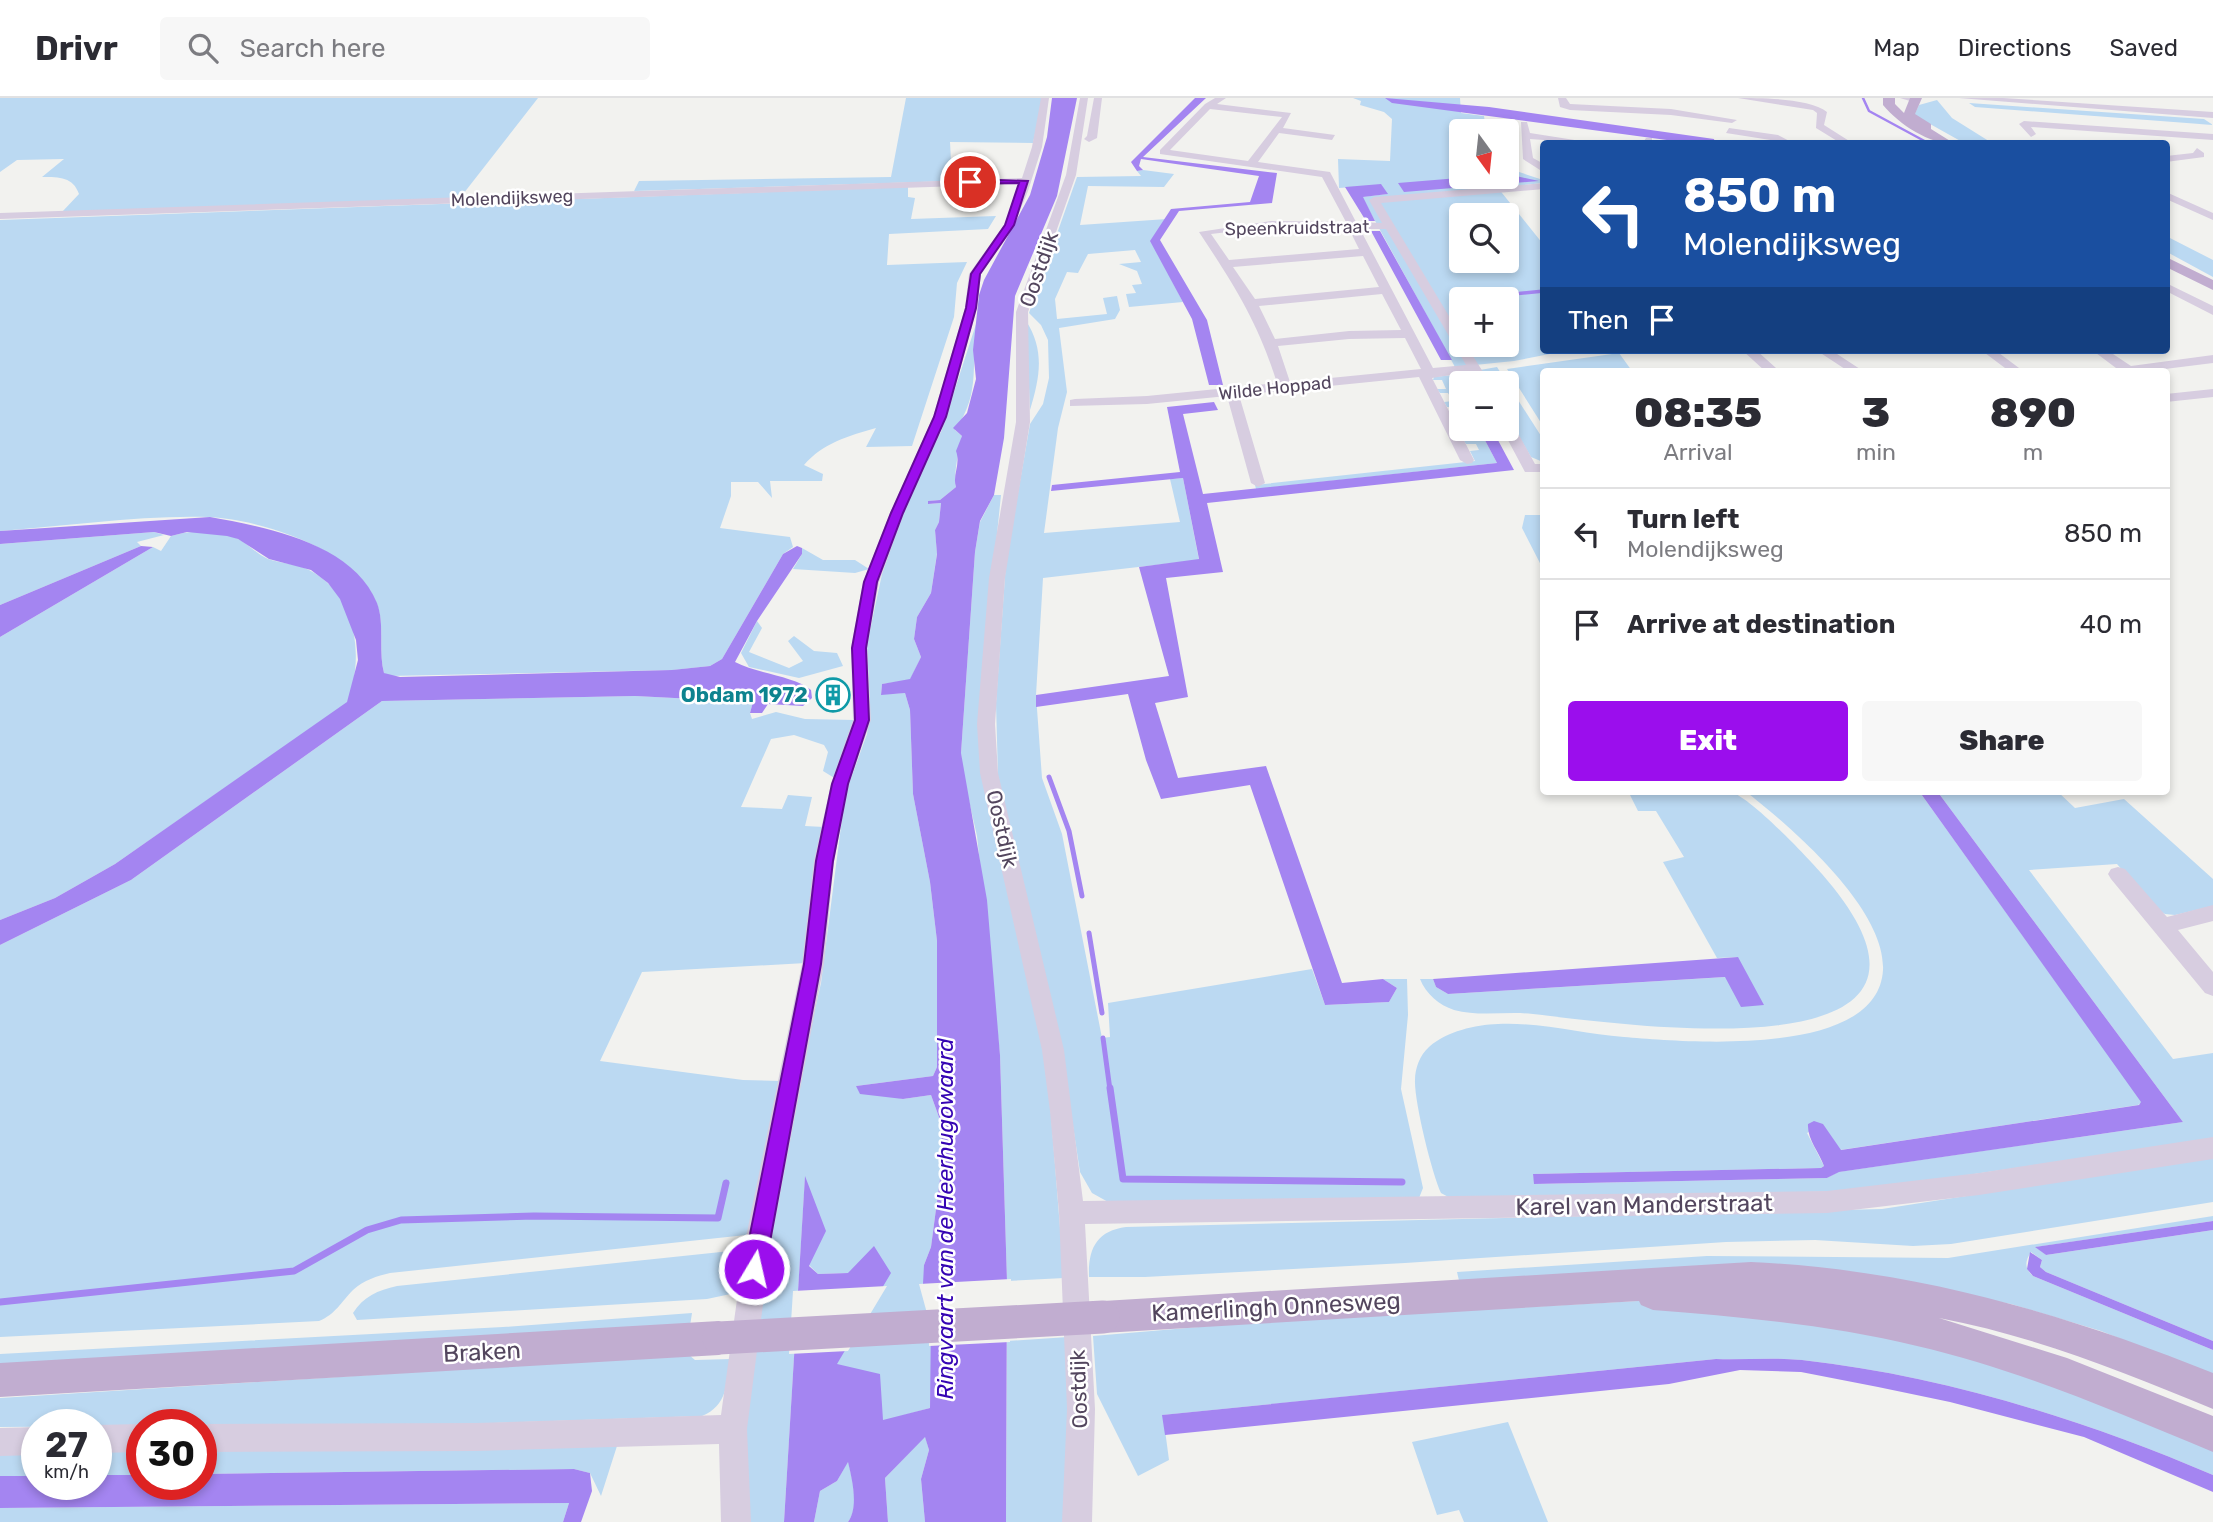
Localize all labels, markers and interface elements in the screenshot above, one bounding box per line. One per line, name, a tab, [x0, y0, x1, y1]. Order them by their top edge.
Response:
search box	[160, 17, 650, 80]
text: Drivr	[35, 29, 118, 68]
icon: search	[184, 29, 222, 67]
text: Search here	[240, 33, 386, 64]
text: Map	[1873, 34, 1920, 62]
text: Directions	[1958, 34, 2071, 62]
text: Saved	[2109, 34, 2178, 62]
north arrow	[1449, 119, 1519, 189]
map controls	[1449, 119, 1519, 441]
pin	[940, 152, 1000, 212]
icon: arrive	[951, 163, 989, 201]
text: 850 m	[1683, 166, 1836, 224]
icon: left	[1568, 168, 1659, 259]
street label: Molendijksweg	[450, 185, 574, 211]
button: search	[1449, 203, 1519, 273]
street label: Speenkruidstraat	[1224, 216, 1370, 240]
text: Molendijksweg	[1683, 225, 1901, 263]
street label: Oostdijk	[1014, 227, 1063, 310]
button: +	[1449, 287, 1519, 357]
icon: arrive	[1643, 301, 1681, 339]
text: Then	[1568, 305, 1629, 336]
street label: Wilde Hoppad	[1217, 371, 1333, 405]
button: −	[1449, 371, 1519, 441]
text: 08:35	[1634, 388, 1762, 438]
text: 3	[1862, 388, 1890, 438]
text: 890	[1990, 388, 2076, 438]
text: Arrival	[1663, 438, 1732, 466]
text: min	[1856, 438, 1896, 466]
text: m	[2023, 438, 2043, 466]
text: Turn left	[1627, 504, 1739, 535]
icon: left	[1568, 515, 1606, 553]
text: 850 m	[2064, 518, 2142, 549]
text: Molendijksweg	[1627, 535, 1784, 563]
icon: arrive	[1568, 606, 1606, 644]
text: Arrive at destination	[1627, 609, 1895, 640]
text: 40 m	[2080, 609, 2142, 640]
building icon: Obdam 1972	[814, 676, 852, 714]
place label: Obdam 1972	[681, 682, 808, 707]
button: Exit	[1568, 701, 1848, 781]
button: Share	[1862, 701, 2142, 781]
street label: Oostdijk	[981, 788, 1024, 870]
water label: Ringvaart van de Heerhugowaard	[931, 1038, 959, 1400]
street label: Karel van Manderstraat	[1515, 1189, 1773, 1221]
position arrow	[717, 1232, 791, 1306]
street label: Kamerlingh Onnesweg	[1151, 1286, 1401, 1328]
street label: Braken	[442, 1336, 522, 1368]
street label: Oostdijk	[1065, 1349, 1092, 1429]
speed limit sign: 30	[126, 1409, 217, 1500]
text: 27	[45, 1424, 88, 1466]
text: km/h	[44, 1461, 89, 1483]

